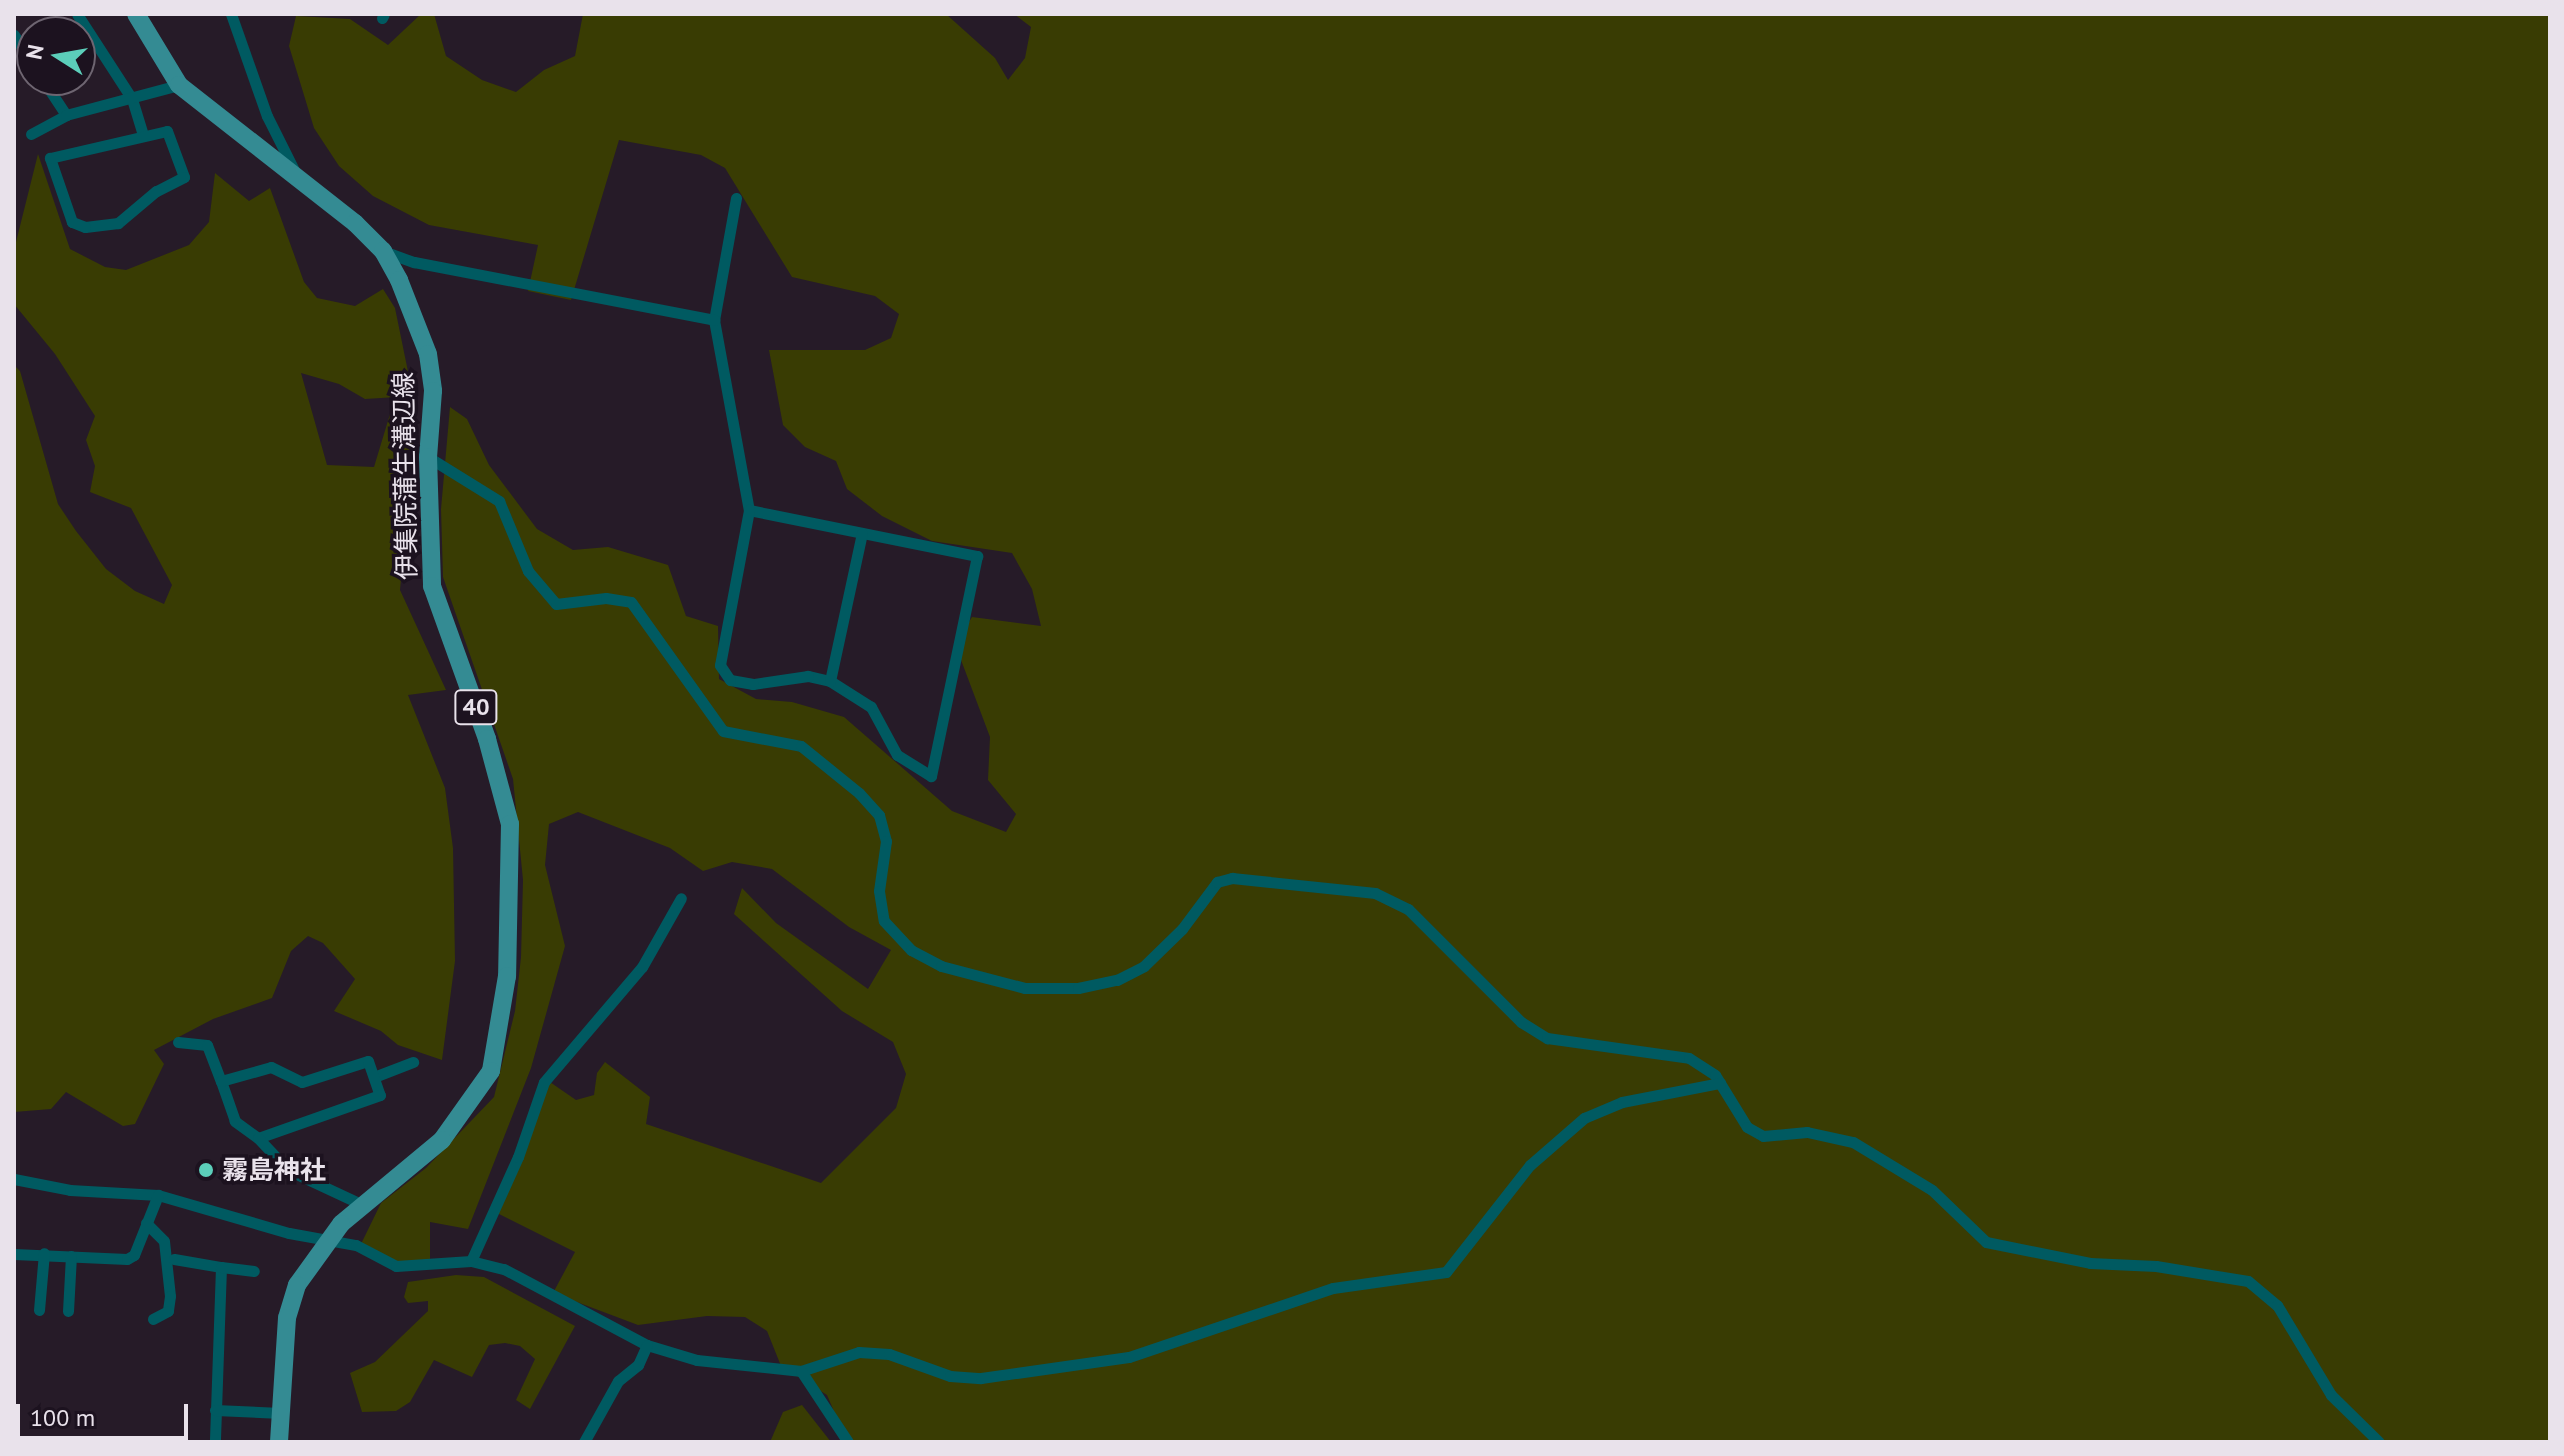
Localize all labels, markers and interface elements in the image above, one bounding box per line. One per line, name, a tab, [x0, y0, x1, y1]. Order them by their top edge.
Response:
north arrow	[16, 16, 96, 96]
text: N	[19, 42, 50, 62]
street label: 伊集院蒲生溝辺線	[388, 372, 422, 580]
road number: 40	[454, 687, 498, 727]
place label: 霧島神社	[222, 1154, 326, 1186]
marker: 霧島神社	[197, 1161, 215, 1179]
scale bar	[20, 1388, 192, 1438]
text: 100 m	[30, 1402, 95, 1433]

